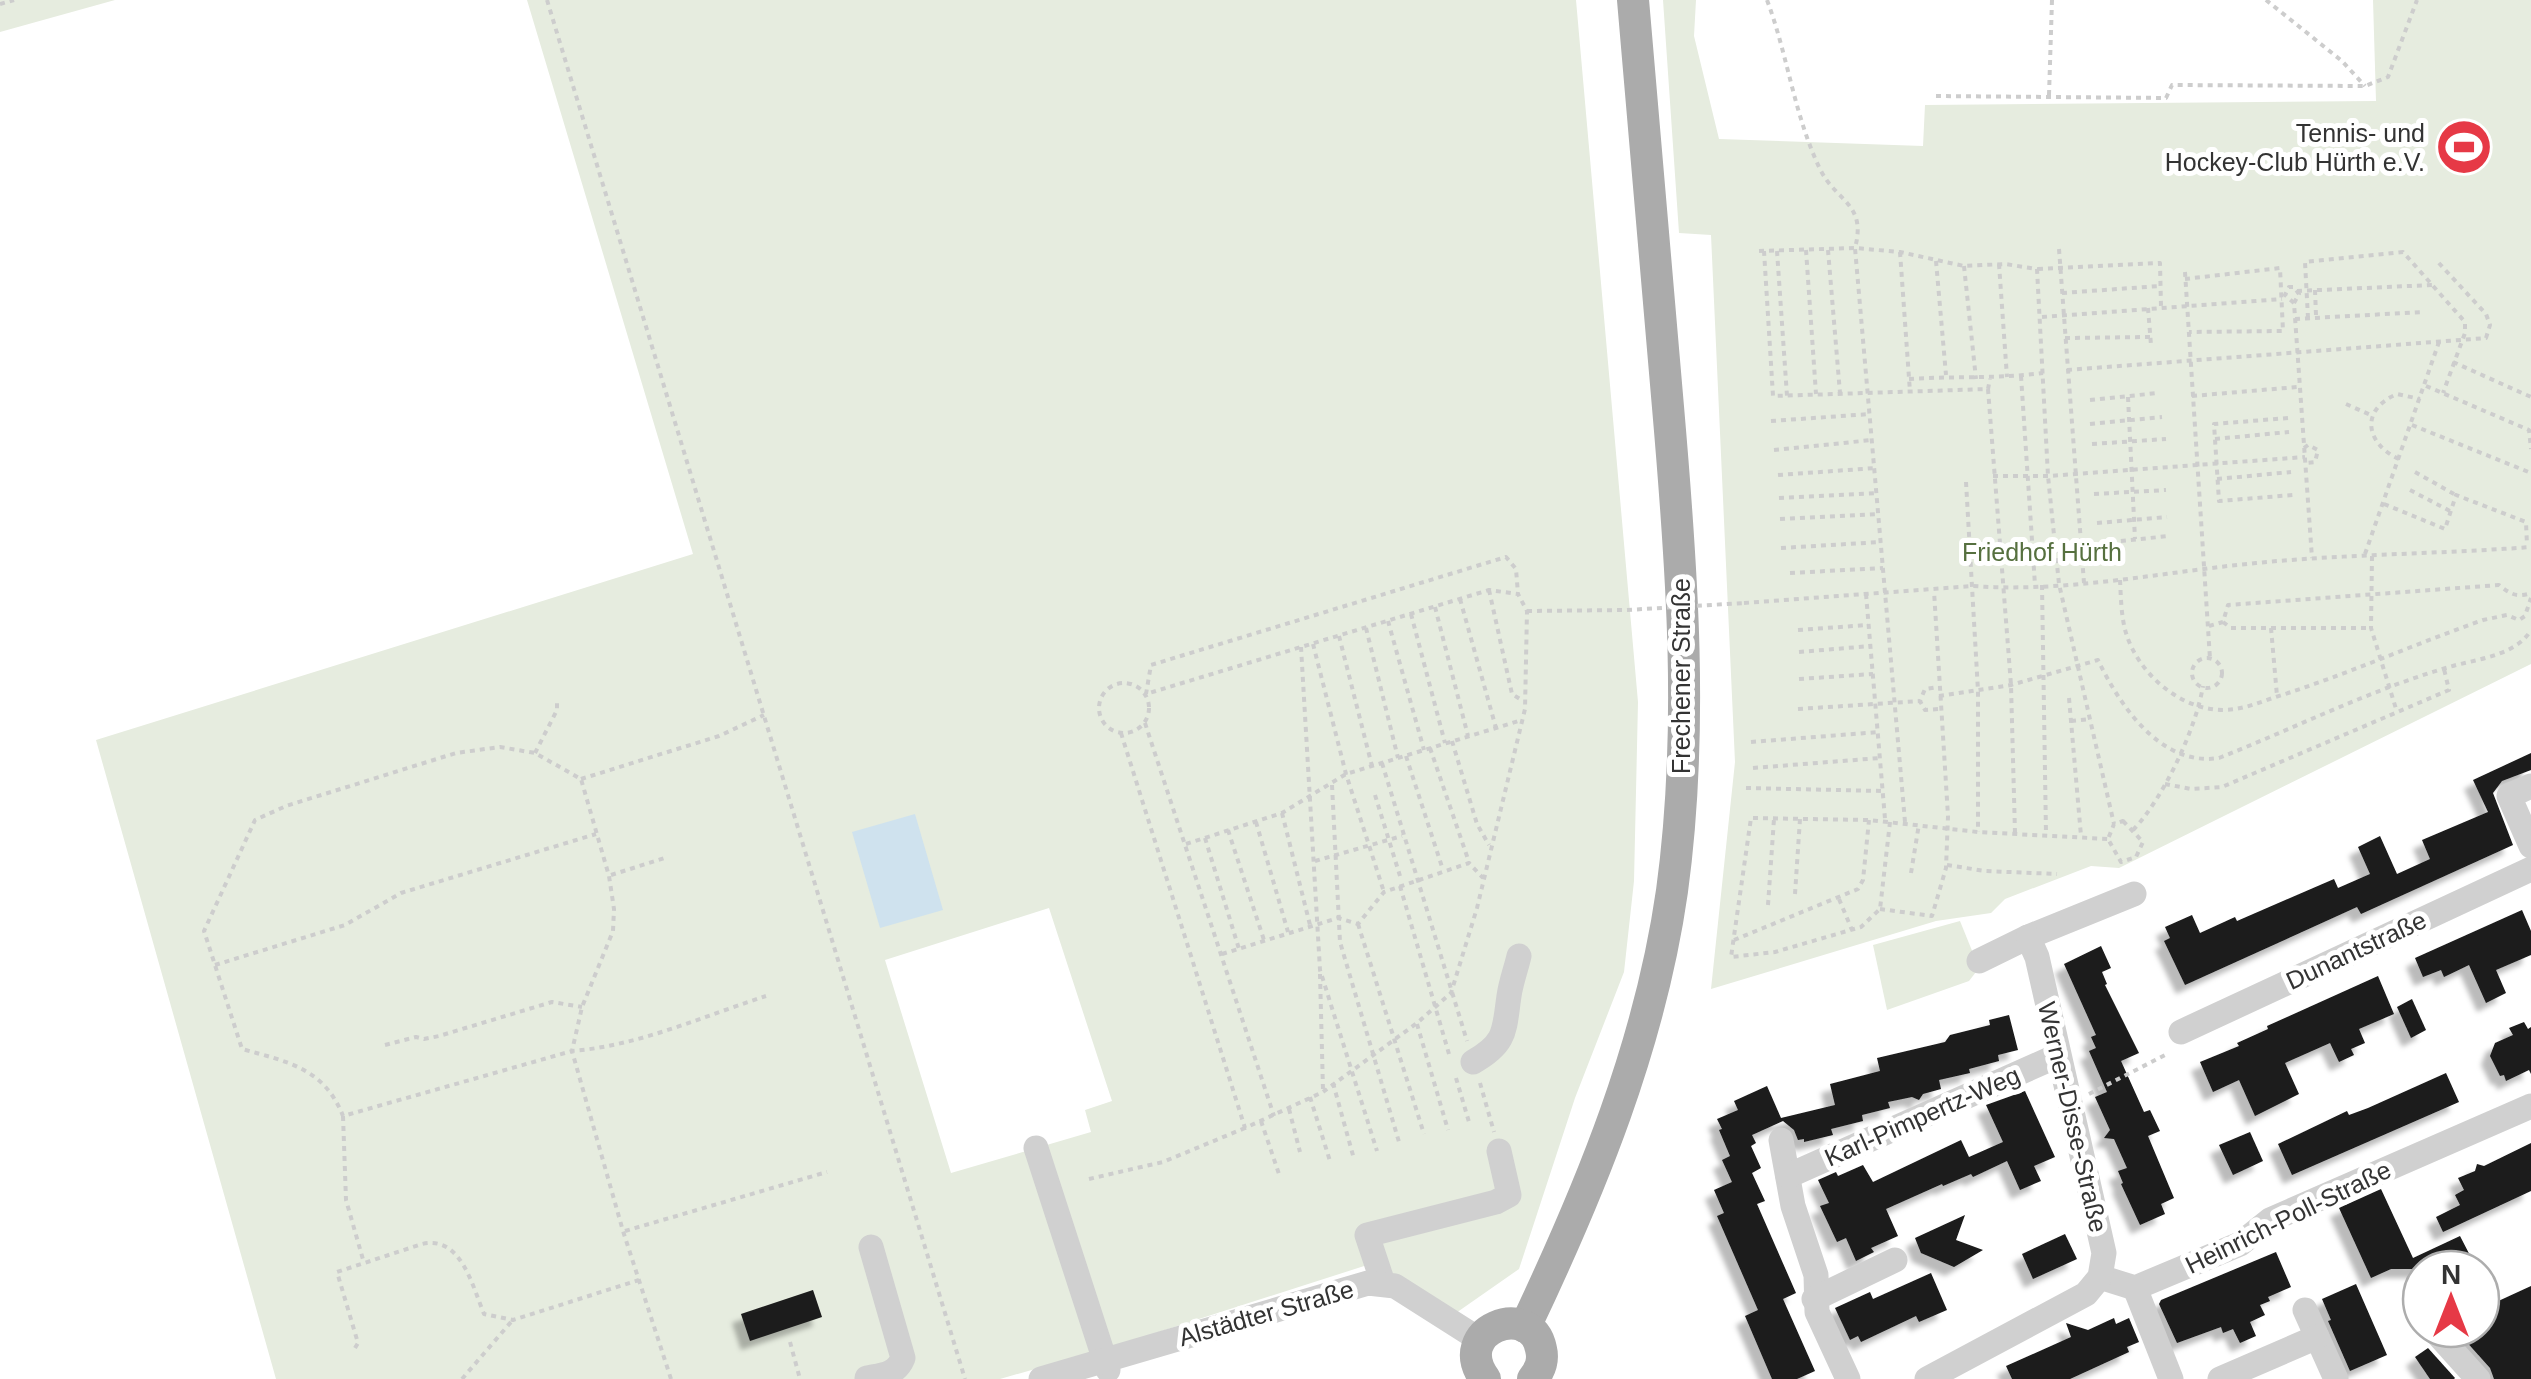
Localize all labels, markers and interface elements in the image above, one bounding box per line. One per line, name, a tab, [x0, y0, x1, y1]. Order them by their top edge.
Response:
sports icon: Tennis- und Hockey-Club Hürth e.V.	[2434, 117, 2494, 177]
place label: Tennis- und Hockey-Club Hürth e.V.	[2165, 119, 2425, 176]
park label: Friedhof Hürth	[1962, 538, 2122, 566]
street label: Frechener Straße	[1667, 578, 1695, 774]
street label: Dunantstraße	[2281, 905, 2431, 995]
street label: Werner-Disse-Straße	[2033, 999, 2113, 1235]
street label: Karl-Pimpertz-Weg	[1820, 1060, 2024, 1172]
street label: Heinrich-Poll-Straße	[2181, 1155, 2395, 1279]
north arrow	[2401, 1249, 2501, 1349]
text: N	[2441, 1259, 2461, 1290]
street label: Alstädter Straße	[1175, 1275, 1357, 1351]

